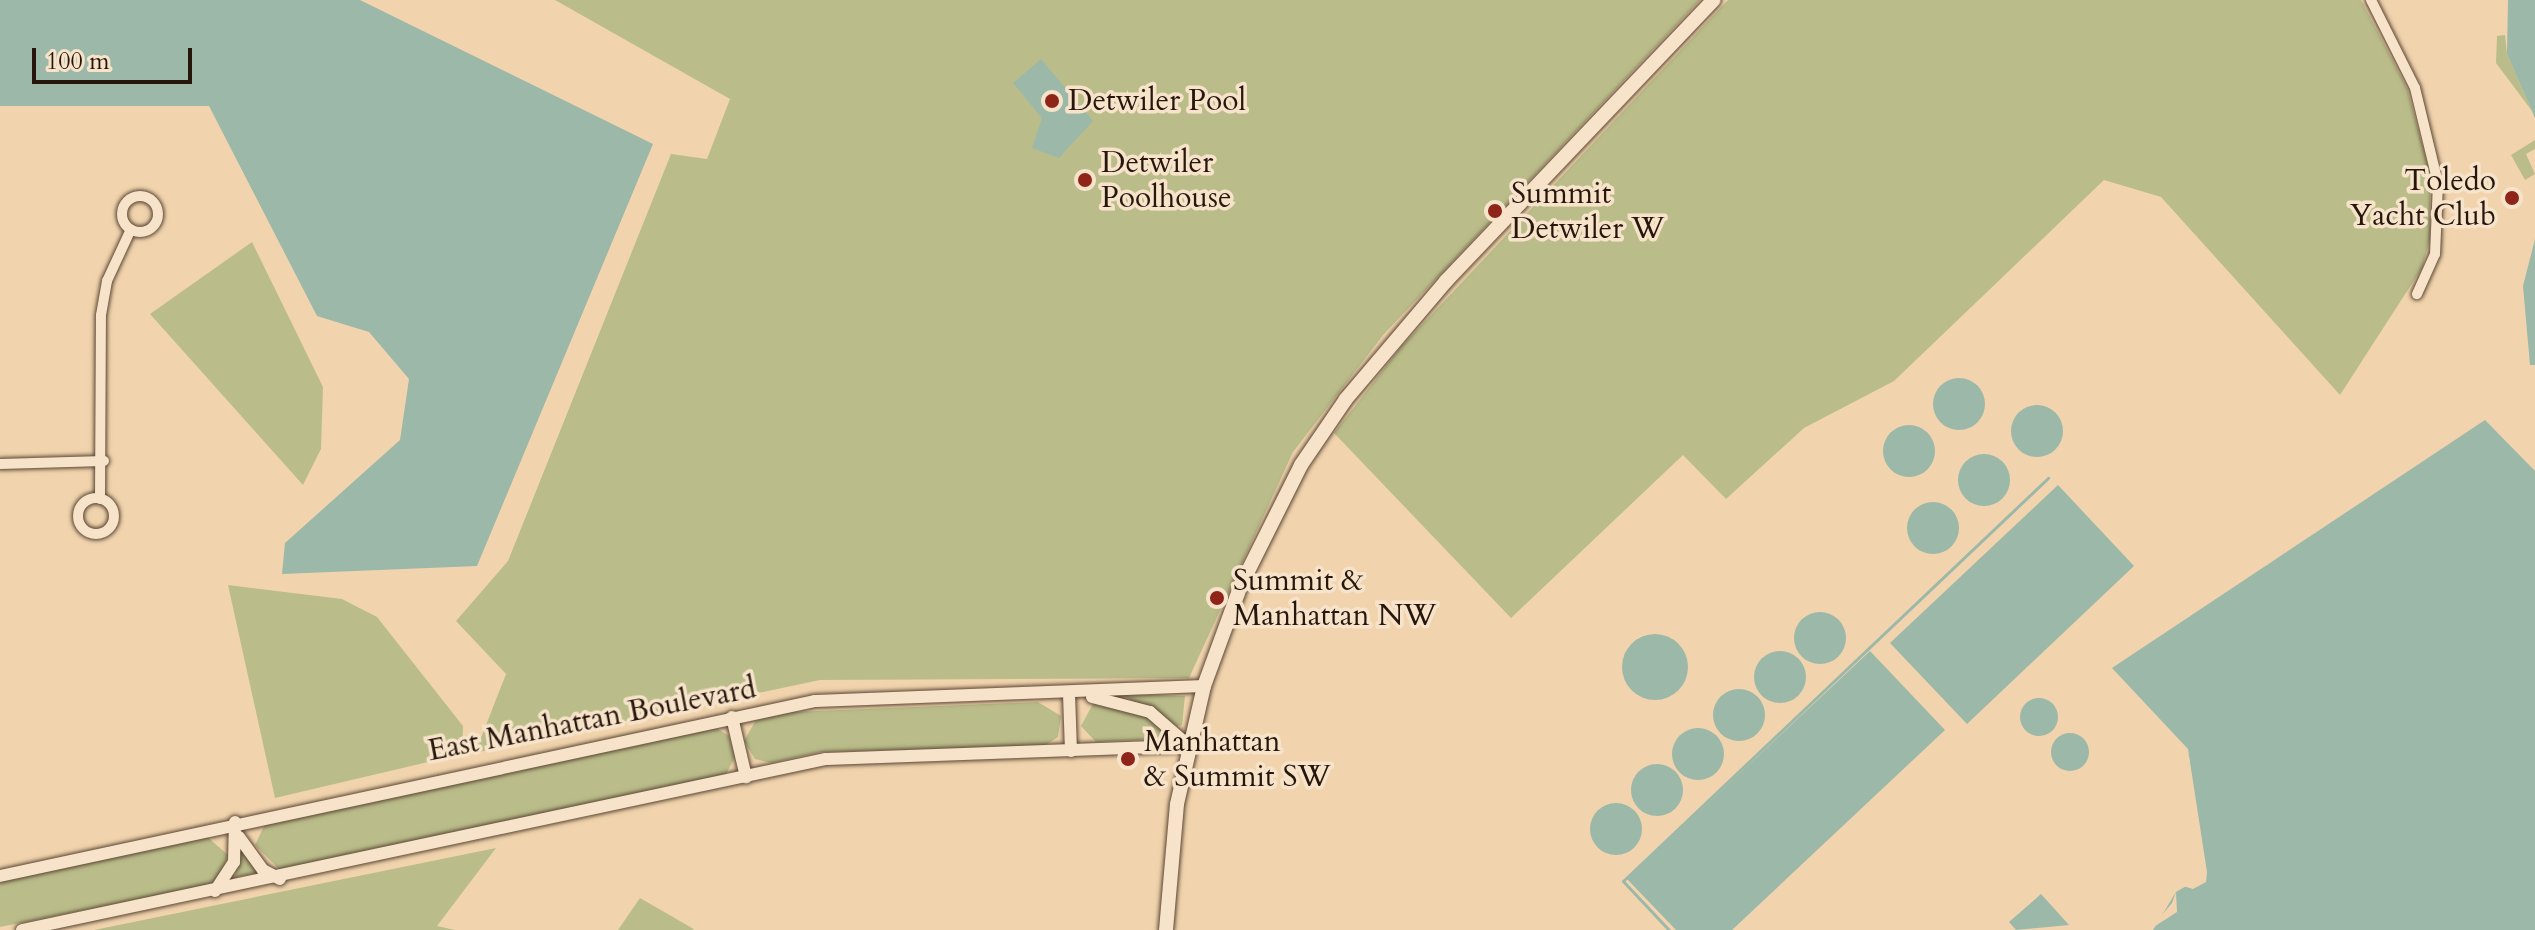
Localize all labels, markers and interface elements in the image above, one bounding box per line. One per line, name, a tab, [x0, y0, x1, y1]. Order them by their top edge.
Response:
scale bar	[36, 32, 196, 82]
text: 100 m	[46, 45, 110, 78]
place label: Detwiler Pool	[1068, 83, 1246, 119]
marker: Detwiler Pool	[1043, 92, 1061, 110]
place label: Detwiler Poolhouse	[1101, 145, 1232, 216]
place label: Toledo Yacht Club	[2350, 163, 2496, 234]
marker: Detwiler Poolhouse	[1076, 171, 1094, 189]
place label: Summit Detwiler W	[1511, 176, 1664, 246]
marker: Toledo Yacht Club	[2503, 189, 2521, 207]
marker: Summit Detwiler W	[1486, 202, 1504, 220]
place label: Summit & Manhattan NW	[1233, 563, 1436, 634]
marker: Summit & Manhattan NW	[1208, 589, 1226, 607]
street label: East Manhattan Boulevard	[425, 671, 759, 769]
place label: Manhattan & Summit SW	[1144, 724, 1331, 794]
marker: Manhattan & Summit SW	[1119, 750, 1137, 768]

